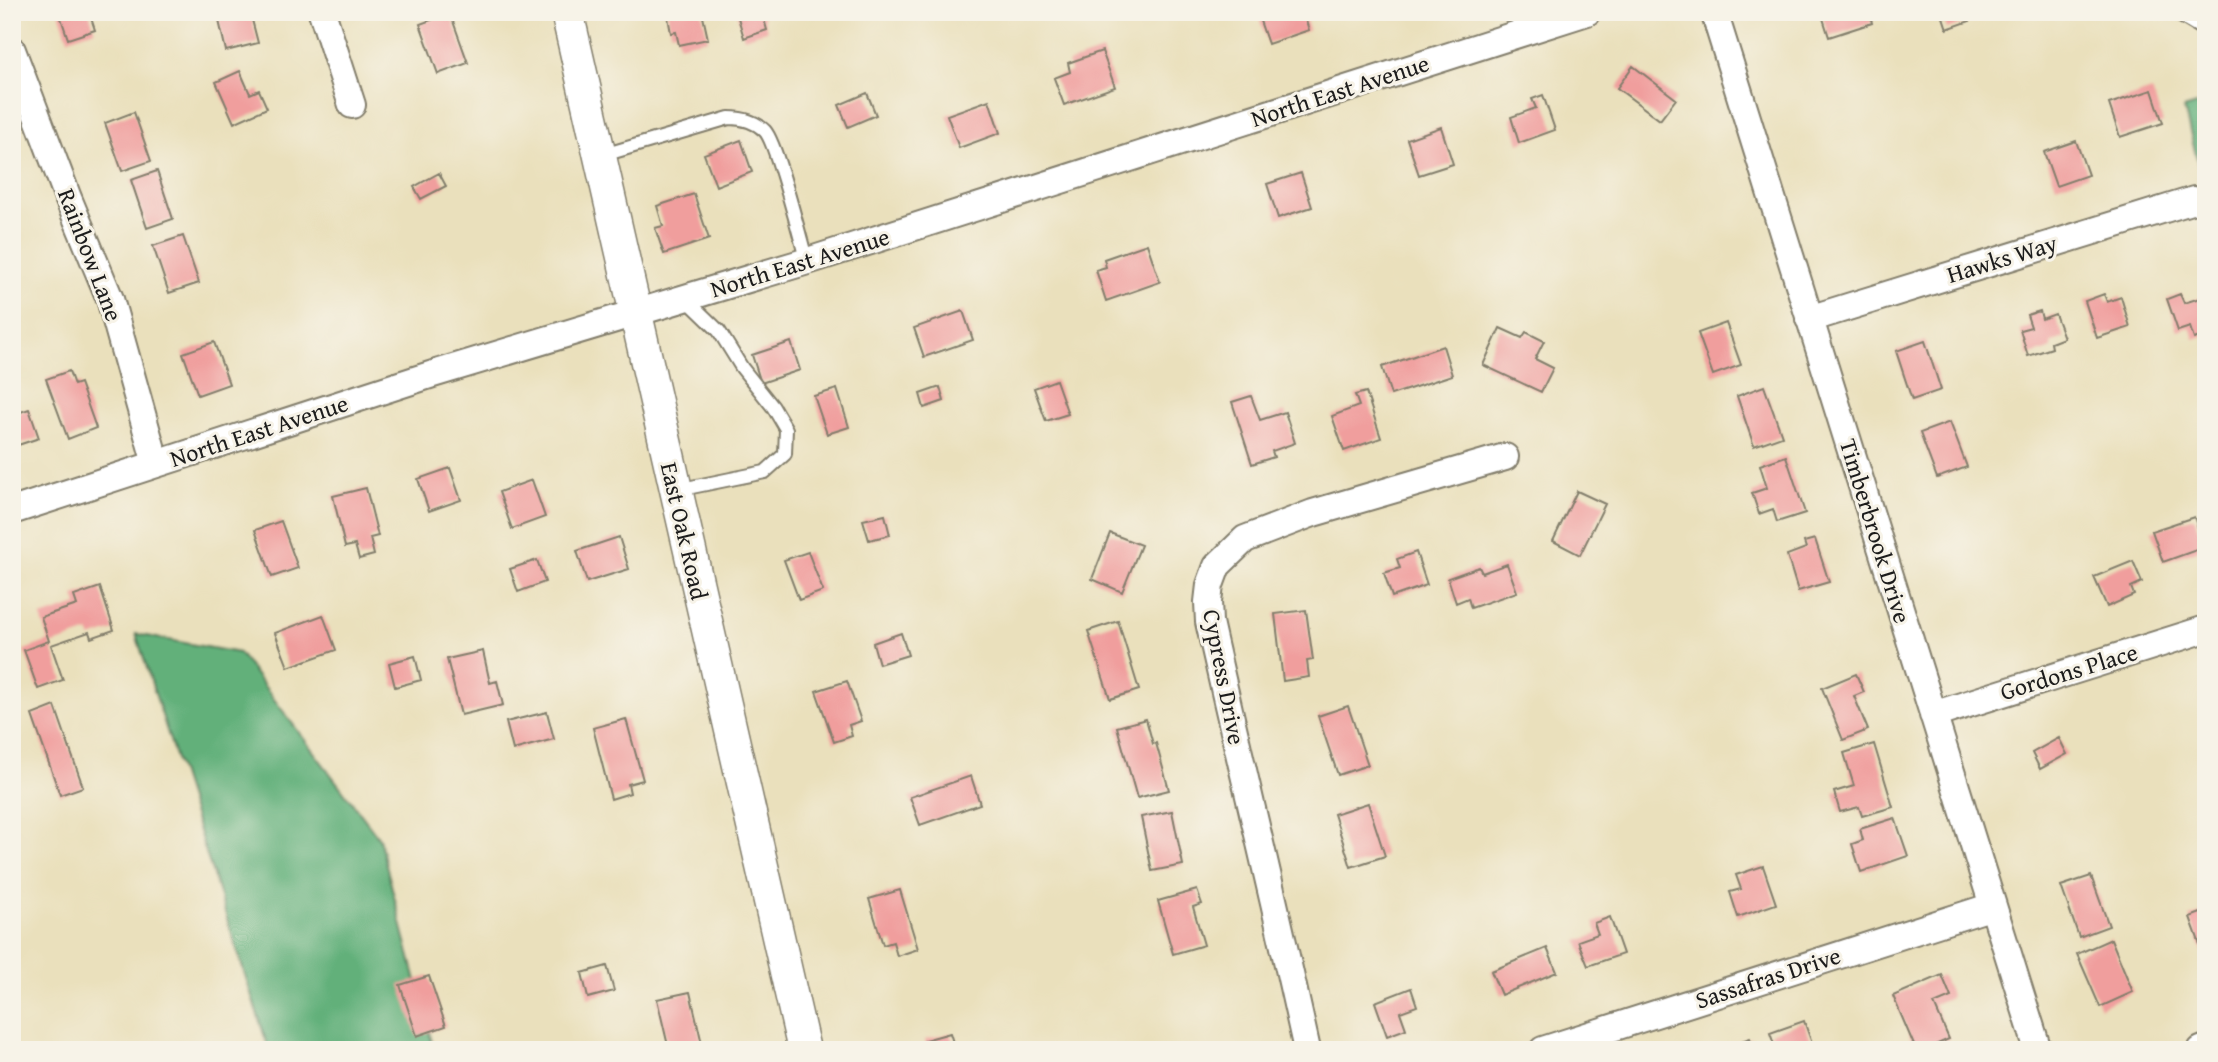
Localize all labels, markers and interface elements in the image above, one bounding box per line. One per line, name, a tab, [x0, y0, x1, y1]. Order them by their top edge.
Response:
street label: North East Avenue	[1246, 45, 1434, 136]
street label: Rainbow Lane	[49, 183, 132, 326]
street label: North East Avenue	[706, 219, 894, 306]
street label: Hawks Way	[1942, 225, 2061, 292]
street label: North East Avenue	[165, 385, 353, 476]
street label: Timberbrook Drive	[1831, 434, 1920, 627]
street label: East Oak Road	[652, 459, 717, 603]
street label: Cypress Drive	[1194, 606, 1255, 747]
street label: Gordons Place	[1996, 634, 2142, 709]
street label: Sassafras Drive	[1691, 938, 1845, 1017]

